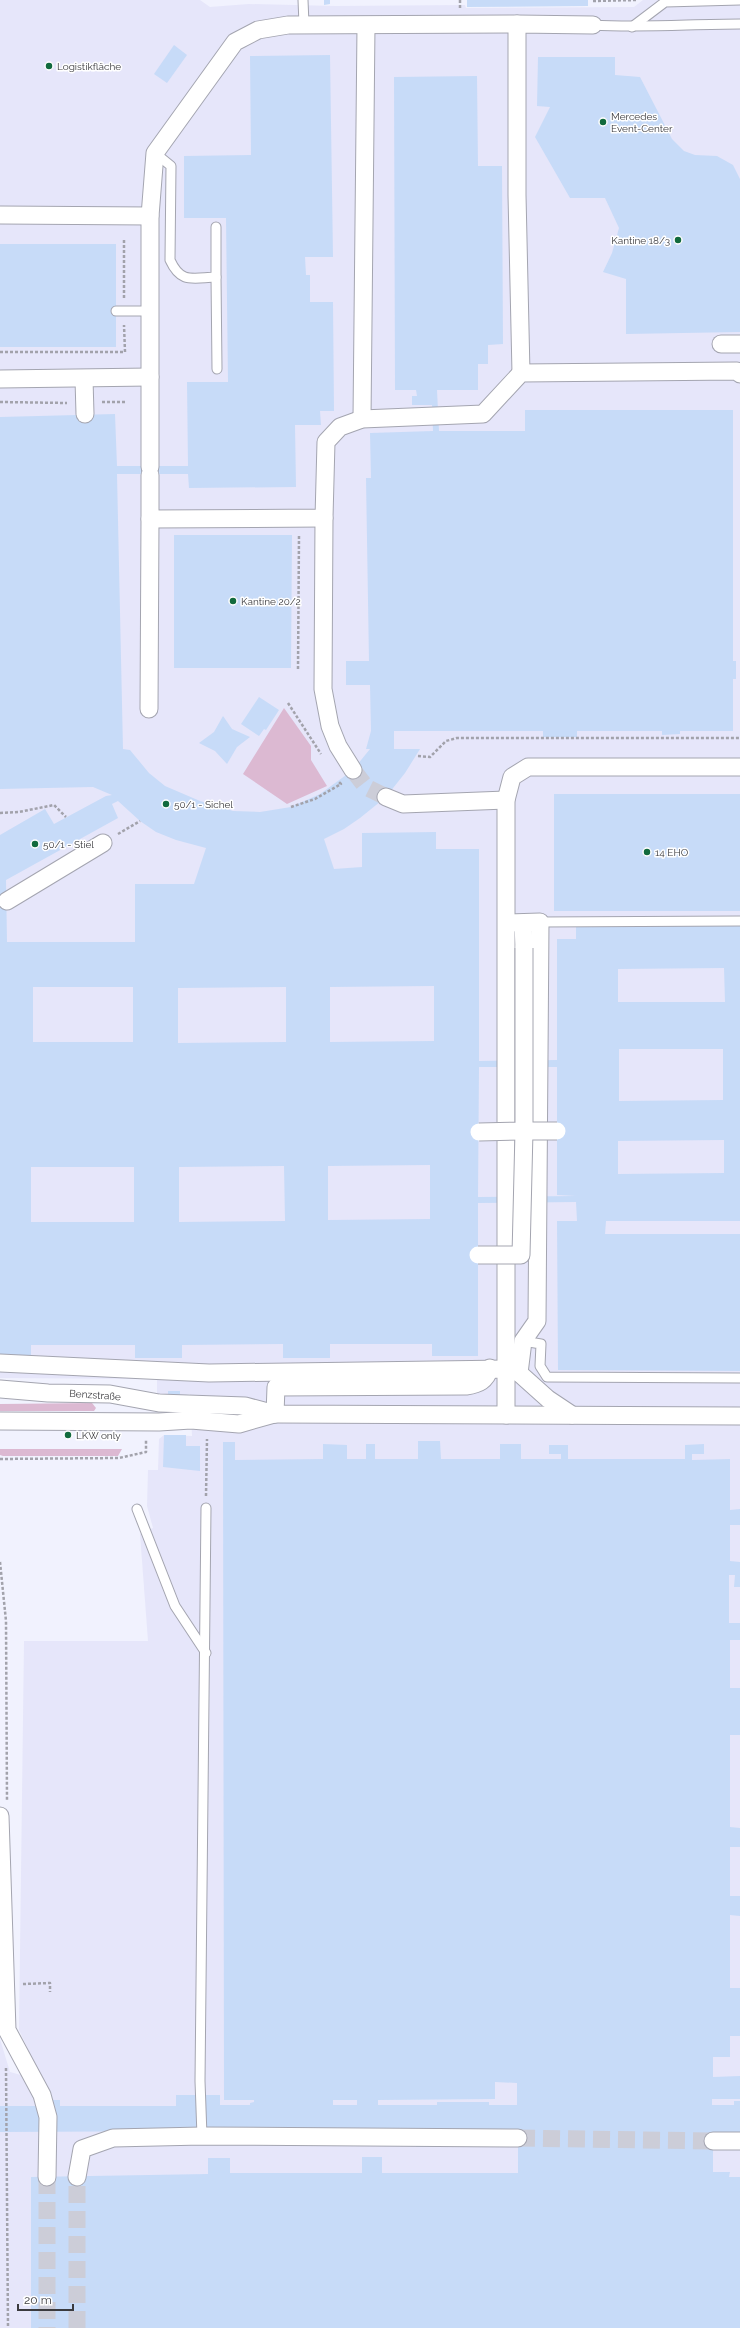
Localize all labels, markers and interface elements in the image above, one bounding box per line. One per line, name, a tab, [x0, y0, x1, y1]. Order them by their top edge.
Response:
marker: Logistikfläche	[44, 61, 54, 71]
place label: Logistikfläche	[57, 61, 121, 72]
place label: Mercedes Event-Center	[611, 111, 673, 134]
marker: Mercedes Event-Center	[598, 117, 608, 127]
place label: Kantine 18/3	[611, 235, 670, 246]
marker: Kantine 18/3	[673, 235, 683, 245]
marker: Kantine 20/2	[228, 596, 238, 606]
place label: Kantine 20/2	[241, 596, 301, 607]
marker: 50/1 - Sichel	[161, 799, 171, 809]
place label: 50/1 - Sichel	[174, 799, 233, 810]
marker: 50/1 - Stiel	[30, 839, 40, 849]
place label: 50/1 - Stiel	[43, 839, 94, 850]
marker: 14 EHO	[642, 847, 652, 857]
place label: 14 EHO	[655, 847, 689, 858]
street label: Benzstraße	[69, 1388, 121, 1402]
marker: LKW only	[63, 1430, 73, 1440]
place label: LKW only	[76, 1430, 121, 1441]
scale bar	[18, 2286, 73, 2312]
text: 20 m	[24, 2293, 52, 2307]

